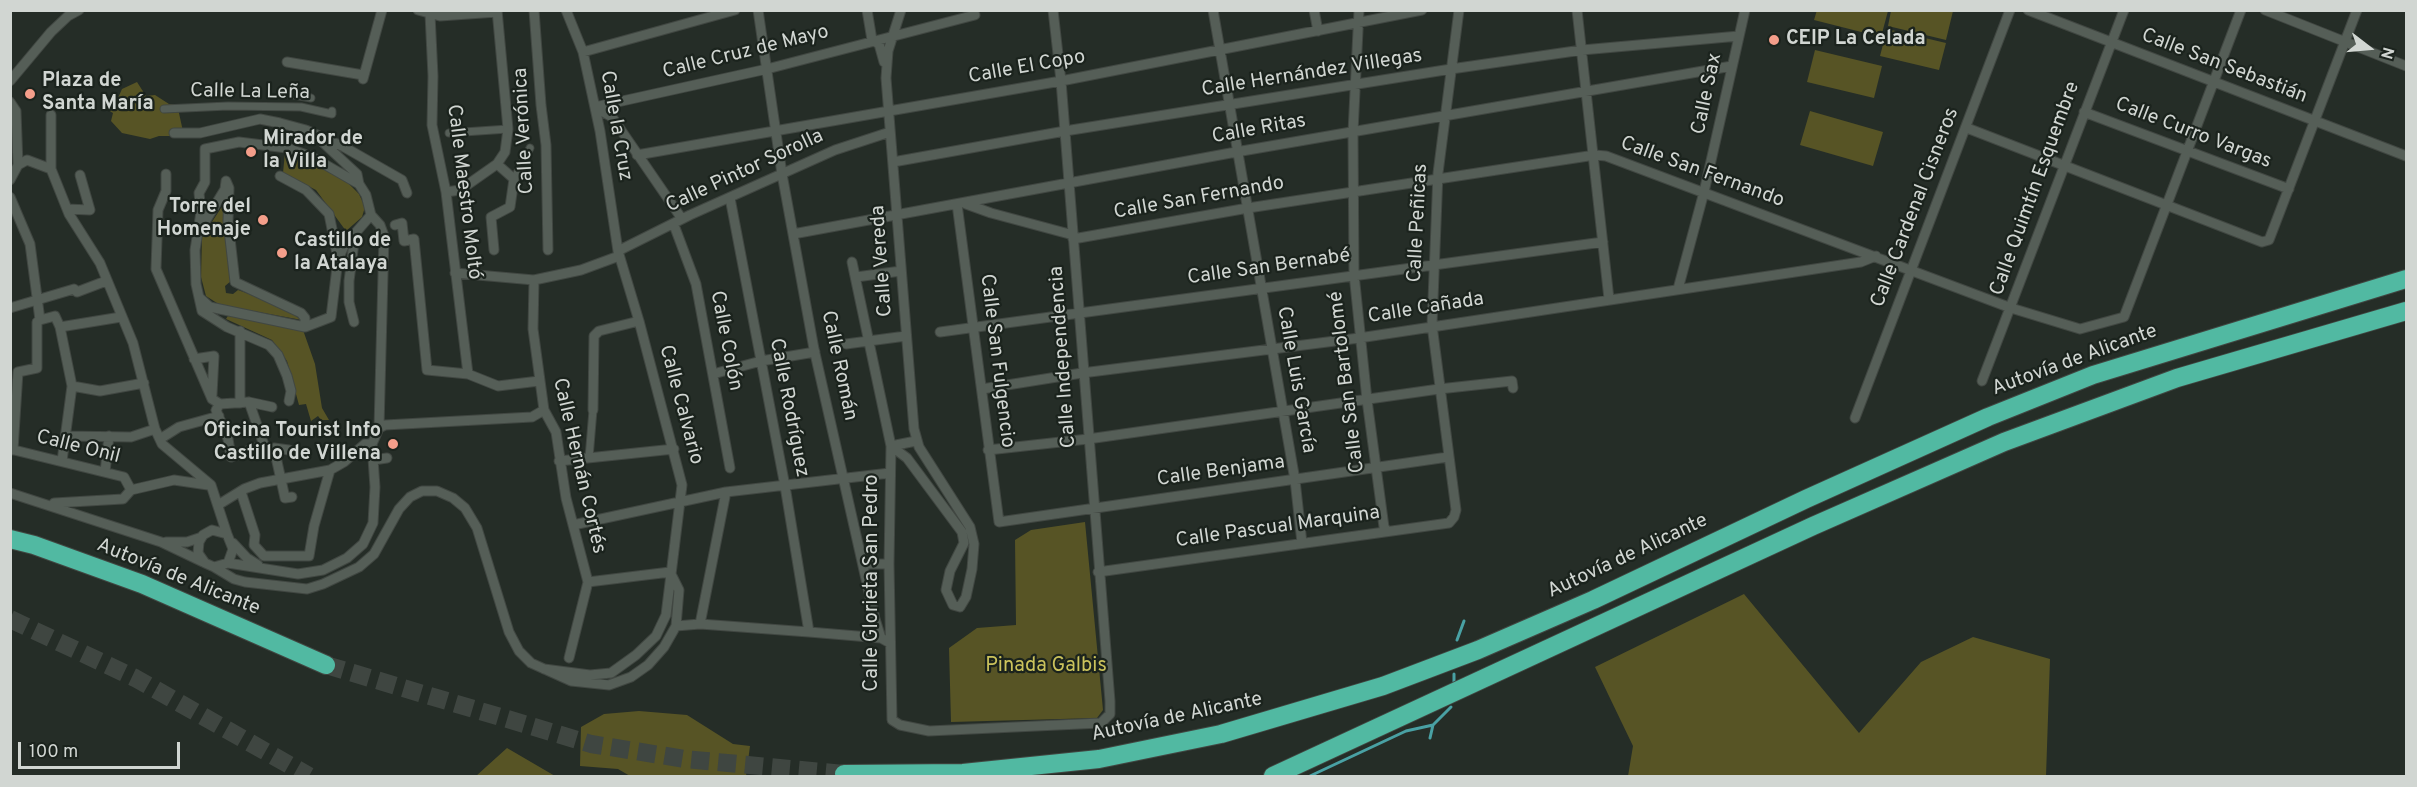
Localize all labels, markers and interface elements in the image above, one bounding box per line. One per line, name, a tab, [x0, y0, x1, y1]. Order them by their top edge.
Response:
north arrow	[2339, 18, 2399, 78]
street label: Calle Cruz de Mayo	[660, 21, 832, 85]
street label: Calle San Sebastián	[2138, 24, 2310, 110]
place label: CEIP La Celada	[1786, 28, 1926, 52]
marker: CEIP La Celada	[1767, 33, 1781, 47]
street label: Calle Hernández Villegas	[1200, 45, 1424, 103]
text: N	[2375, 45, 2398, 61]
street label: Calle El Copo	[967, 46, 1087, 90]
street label: Calle Sax	[1688, 51, 1728, 137]
street label: Calle Verónica	[510, 67, 540, 195]
street label: Calle la Cruz	[593, 69, 637, 183]
place label: Plaza de Santa María	[42, 70, 154, 117]
street label: Calle Quimtín Esquembre	[1986, 79, 2086, 299]
street label: Calle La Leña	[190, 80, 310, 106]
marker: Plaza de Santa María	[23, 87, 37, 101]
street label: Calle Curro Vargas	[2111, 93, 2275, 175]
street label: Calle Maestro Moltó	[440, 103, 486, 281]
street label: Calle Cardenal Cisneros	[1867, 105, 1965, 311]
street label: Calle Ritas	[1210, 110, 1308, 150]
street label: Calle Pintor Sorolla	[662, 125, 828, 219]
place label: Mirador de la Villa	[263, 128, 363, 175]
street label: Calle San Fernando	[1617, 132, 1787, 214]
marker: Mirador de la Villa	[244, 145, 258, 159]
street label: Calle Peñicas	[1404, 163, 1434, 283]
street label: Calle San Fernando	[1112, 172, 1286, 226]
place label: Torre del Homenaje	[157, 196, 251, 243]
street label: Calle Vereda	[867, 204, 899, 318]
marker: Torre del Homenaje	[256, 213, 270, 227]
place label: Castillo de la Atalaya	[294, 230, 391, 277]
street label: Calle San Bernabé	[1186, 245, 1352, 291]
marker: Castillo de la Atalaya	[275, 246, 289, 260]
street label: Calle Independencia	[1046, 265, 1082, 449]
street label: Calle San Fulgencio	[973, 273, 1019, 449]
street label: Calle Cañada	[1366, 288, 1486, 330]
street label: Calle Colón	[704, 289, 746, 393]
street label: Calle San Bartolomé	[1325, 290, 1371, 474]
street label: Calle Luis García	[1270, 305, 1320, 455]
street label: Calle Román	[815, 309, 861, 423]
street label: Autovía de Alicante	[1989, 320, 2161, 402]
street label: Calle Rodríguez	[763, 337, 813, 479]
street label: Calle Calvario	[653, 343, 707, 467]
street label: Calle Hernán Cortés	[546, 376, 610, 556]
place label: Oficina Tourist Info Castillo de Villena	[204, 420, 381, 467]
street label: Calle Onil	[34, 426, 122, 470]
marker: Oficina Tourist Info Castillo de Villena	[386, 437, 400, 451]
street label: Calle Benjama	[1155, 451, 1287, 493]
street label: Calle Glorieta San Pedro	[861, 474, 885, 692]
street label: Calle Pascual Marquina	[1174, 502, 1382, 554]
street label: Autovía de Alicante	[1544, 509, 1712, 605]
street label: Autovía de Alicante	[93, 534, 263, 622]
park label: Pinada Galbis	[985, 655, 1107, 679]
street label: Autovía de Alicante	[1089, 688, 1265, 748]
scale bar	[21, 730, 183, 768]
text: 100 m	[29, 741, 78, 764]

